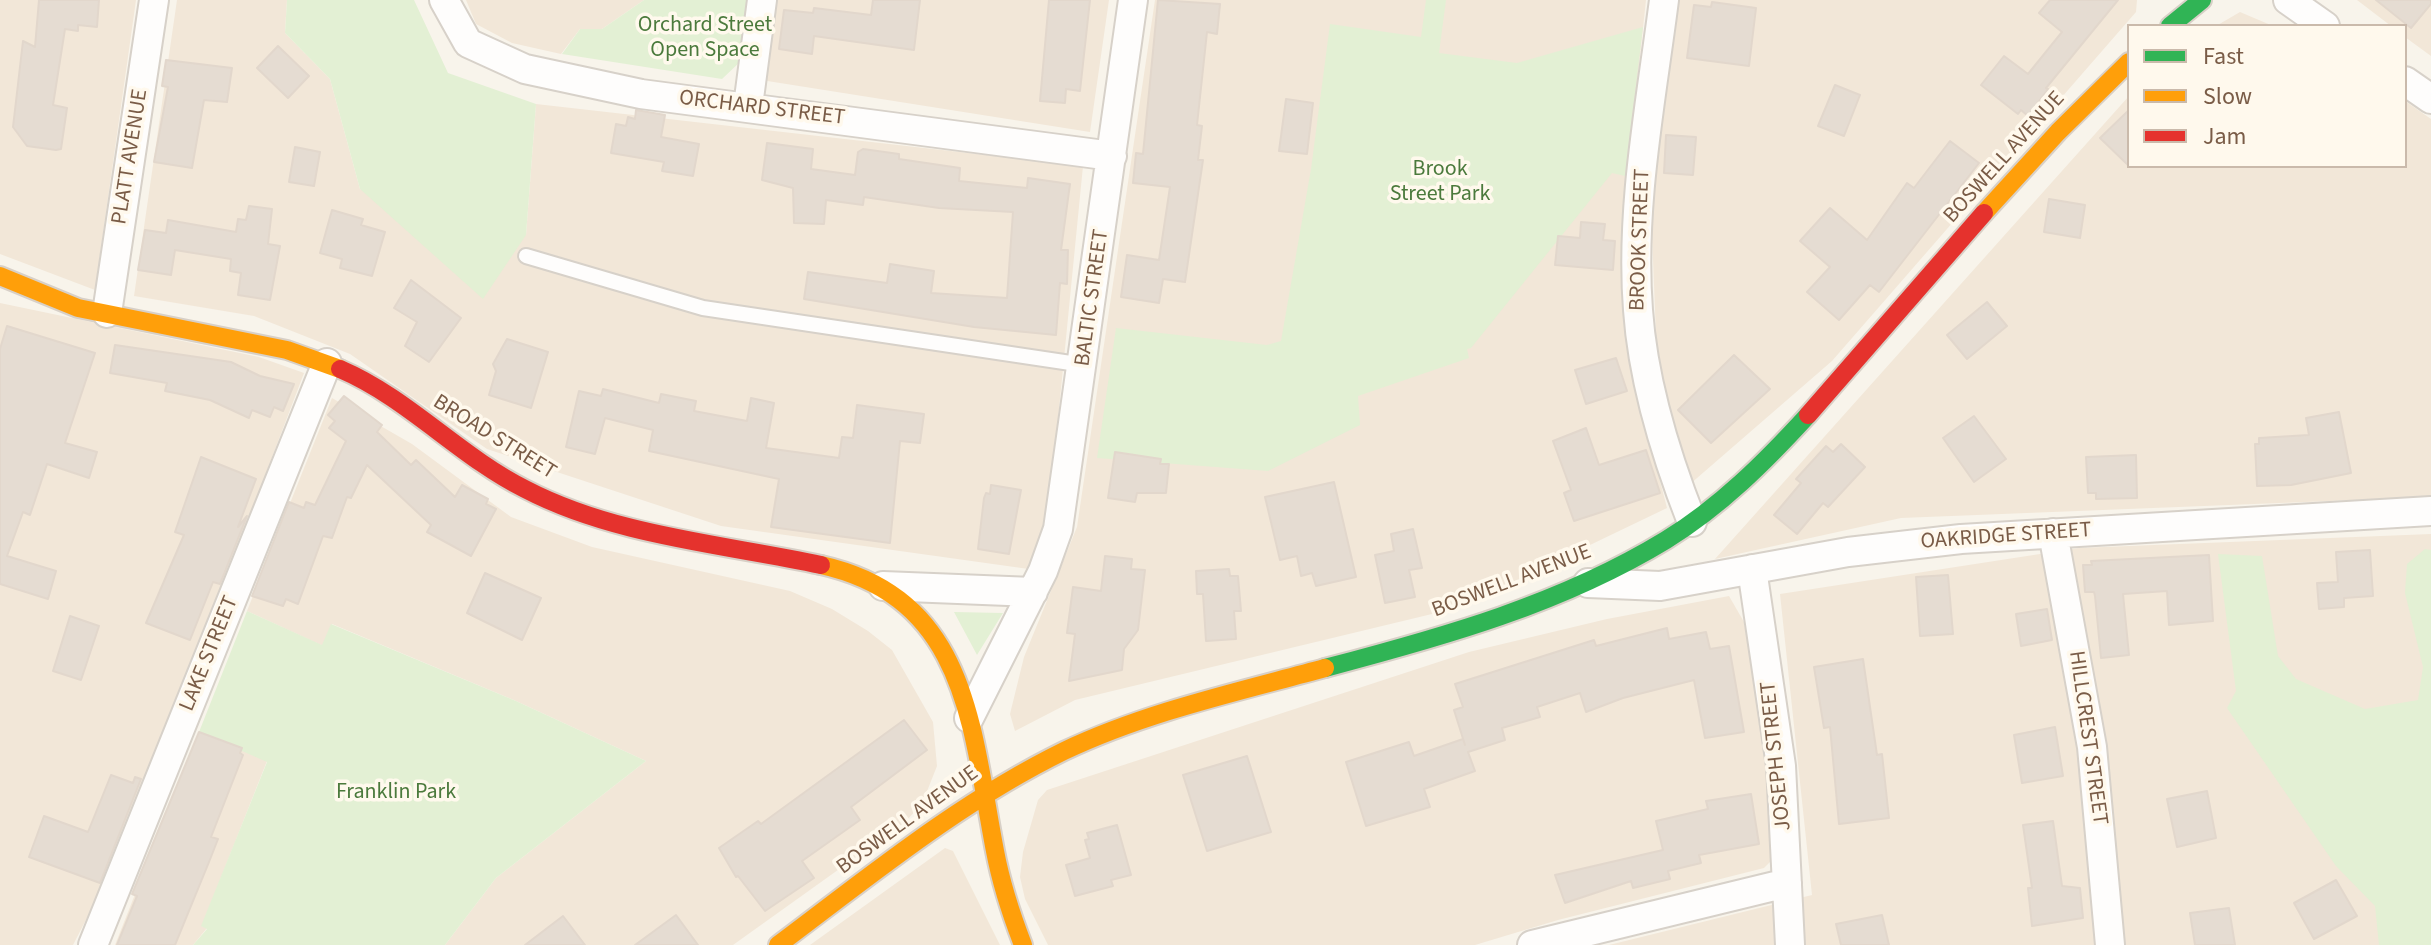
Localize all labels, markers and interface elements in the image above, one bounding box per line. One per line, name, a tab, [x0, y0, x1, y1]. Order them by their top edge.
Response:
park label: Orchard Street Open Space	[638, 13, 772, 64]
legend	[2127, 24, 2407, 168]
text: Fast	[2203, 39, 2244, 74]
text: Slow	[2203, 79, 2252, 114]
street label: ORCHARD STREET	[678, 86, 846, 132]
street label: BOSWELL AVENUE	[1939, 87, 2071, 229]
street label: PLATT AVENUE	[107, 88, 155, 226]
text: Jam	[2203, 119, 2247, 154]
park label: Brook Street Park	[1390, 157, 1490, 208]
street label: BROOK STREET	[1625, 168, 1657, 312]
street label: BALTIC STREET	[1070, 228, 1116, 368]
street label: BROAD STREET	[428, 390, 560, 486]
street label: OAKRIDGE STREET	[1920, 518, 2092, 556]
street label: BOSWELL AVENUE	[1429, 539, 1595, 625]
street label: LAKE STREET	[175, 592, 245, 716]
street label: HILLCREST STREET	[2062, 649, 2112, 827]
street label: JOSEPH STREET	[1756, 680, 1798, 832]
street label: BOSWELL AVENUE	[832, 761, 984, 881]
park label: Franklin Park	[336, 780, 456, 806]

